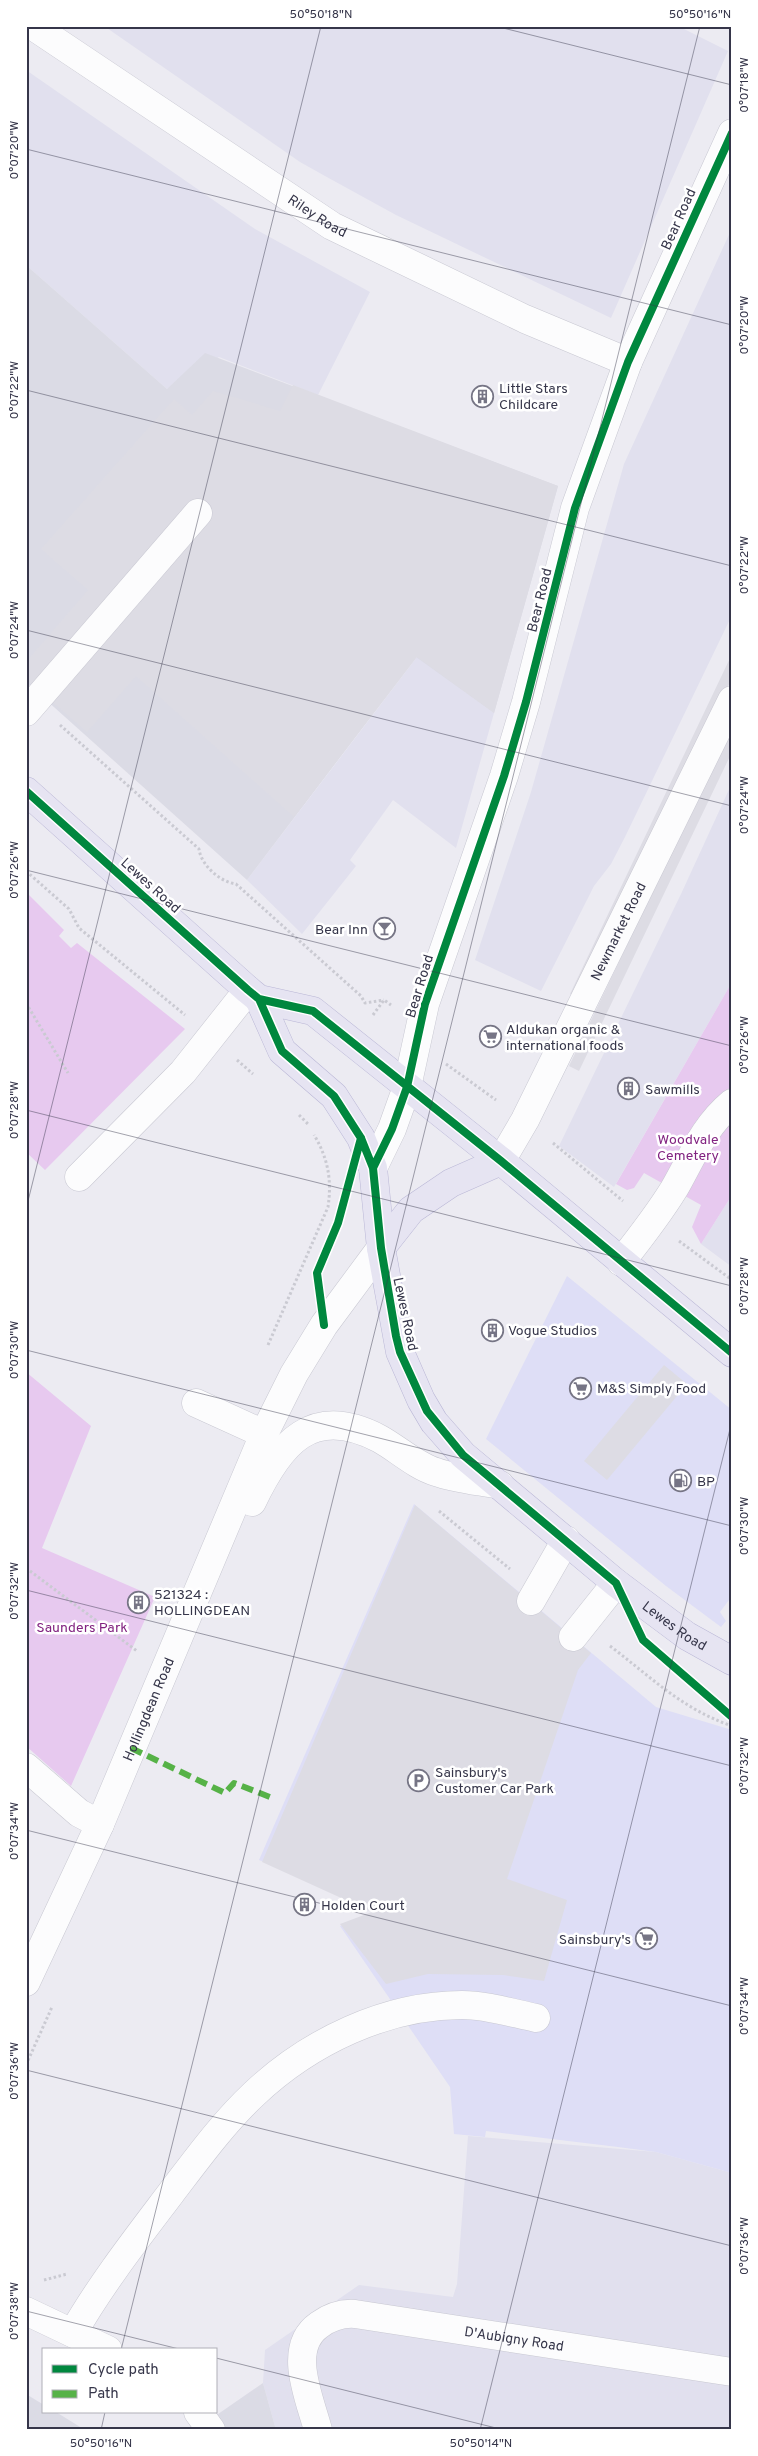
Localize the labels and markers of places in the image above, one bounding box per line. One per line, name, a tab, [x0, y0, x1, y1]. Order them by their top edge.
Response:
place label: Little Stars Childcare	[499, 381, 568, 414]
building icon: Little Stars Childcare	[471, 384, 495, 408]
bar icon: Bear Inn	[372, 917, 396, 941]
place label: Bear Inn	[315, 922, 368, 939]
place label: Aldukan organic & international foods	[506, 1022, 624, 1055]
supermarket icon: Aldukan organic & international foods	[478, 1025, 502, 1049]
building icon: Sawmills	[617, 1077, 641, 1101]
place label: Sawmills	[645, 1082, 700, 1099]
building icon: Vogue Studios	[480, 1318, 504, 1342]
place label: Vogue Studios	[508, 1323, 597, 1340]
supermarket icon: M&S Simply Food	[569, 1376, 593, 1400]
place label: M&S Simply Food	[597, 1381, 706, 1398]
fuel station icon: BP	[669, 1469, 693, 1493]
place label: BP	[697, 1474, 715, 1491]
place label: 521324 : HOLLINGDEAN	[154, 1587, 250, 1620]
building icon: 521324 : HOLLINGDEAN	[126, 1590, 150, 1614]
place label: Sainsbury's Customer Car Park	[435, 1765, 554, 1798]
parking icon: Sainsbury's Customer Car Park	[407, 1768, 431, 1792]
building icon: Holden Court	[293, 1893, 317, 1917]
place label: Holden Court	[321, 1898, 405, 1915]
supermarket icon: Sainsbury's	[635, 1927, 659, 1951]
place label: Sainsbury's	[559, 1932, 631, 1949]

